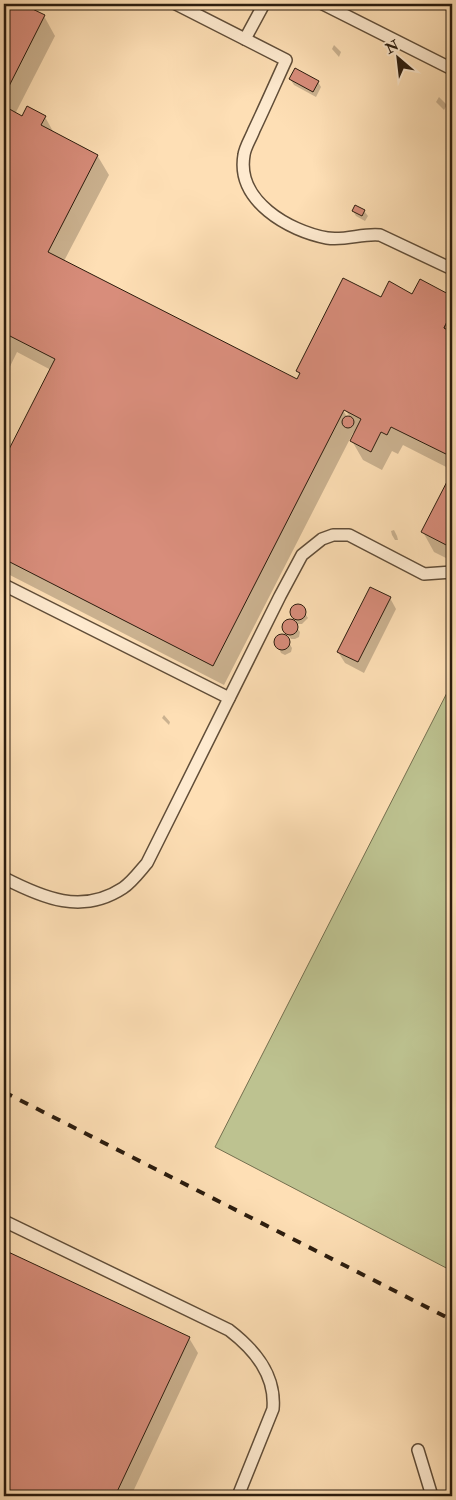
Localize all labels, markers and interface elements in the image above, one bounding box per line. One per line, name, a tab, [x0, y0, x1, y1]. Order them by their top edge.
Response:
north arrow	[374, 32, 424, 82]
text: N	[382, 36, 402, 58]

